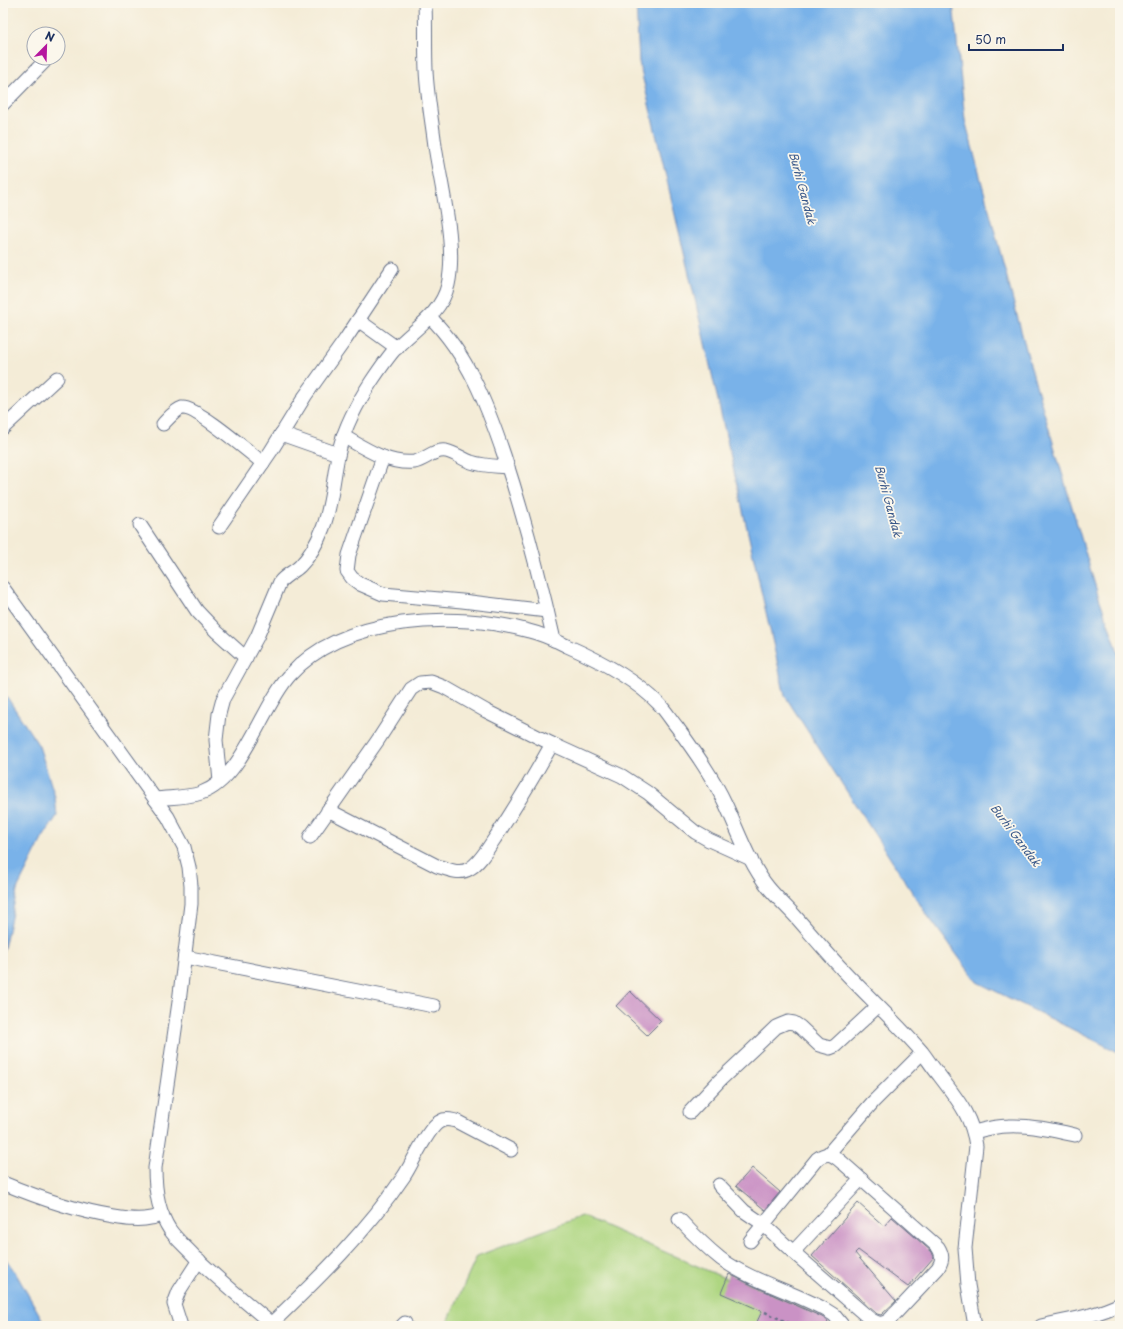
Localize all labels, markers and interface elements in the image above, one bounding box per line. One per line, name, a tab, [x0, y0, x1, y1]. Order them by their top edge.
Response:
north arrow	[26, 26, 66, 66]
scale bar	[969, 26, 1063, 52]
text: N	[43, 27, 58, 46]
text: 50 m	[975, 30, 1006, 48]
water label: Burhi Gandak	[785, 150, 821, 227]
water label: Burhi Gandak	[871, 463, 907, 540]
water label: Burhi Gandak	[987, 800, 1046, 871]

